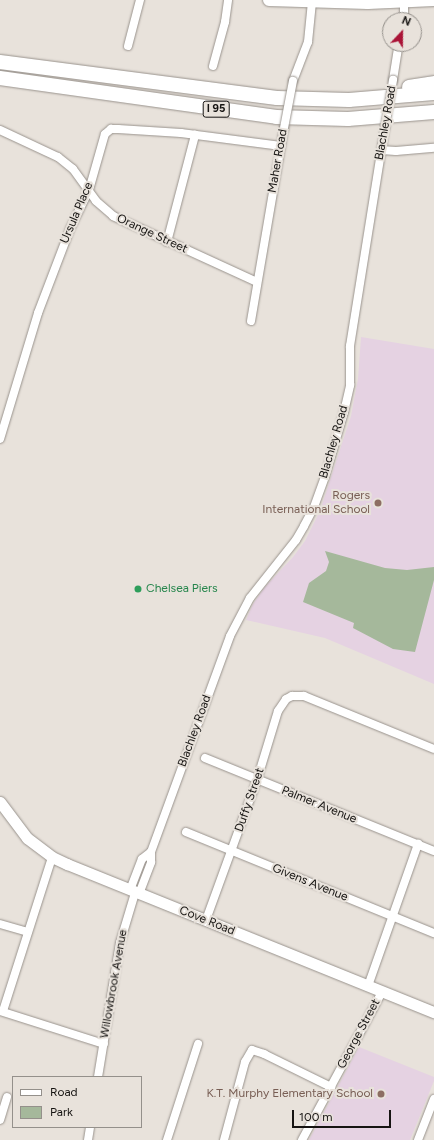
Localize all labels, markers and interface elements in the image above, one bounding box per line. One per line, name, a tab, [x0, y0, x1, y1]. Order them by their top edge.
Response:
north arrow	[382, 12, 422, 52]
text: N	[400, 14, 413, 29]
street label: Blachley Road	[372, 85, 400, 161]
road number: I 95	[202, 100, 230, 118]
street label: Maher Road	[265, 128, 291, 194]
street label: Ursula Place	[58, 180, 96, 246]
street label: Orange Street	[114, 211, 190, 257]
street label: Blachley Road	[317, 404, 351, 480]
place label: Rogers International School	[262, 489, 370, 517]
marker: Rogers International School	[373, 498, 383, 508]
place label: Chelsea Piers	[146, 582, 218, 596]
marker: Chelsea Piers	[133, 584, 143, 594]
street label: Blachley Road	[175, 693, 215, 769]
street label: Duffy Street	[232, 766, 268, 834]
street label: Palmer Avenue	[279, 783, 359, 827]
street label: Givens Avenue	[270, 861, 350, 905]
street label: Cove Road	[177, 903, 237, 939]
street label: Willowbrook Avenue	[97, 929, 131, 1039]
street label: George Street	[335, 997, 383, 1071]
legend	[12, 1076, 142, 1128]
text: Road	[50, 1085, 78, 1099]
place label: K.T. Murphy Elementary School	[206, 1087, 373, 1101]
marker: K.T. Murphy Elementary School	[376, 1089, 386, 1099]
scale bar	[294, 1102, 393, 1128]
text: Park	[50, 1105, 73, 1119]
text: 100 m	[299, 1110, 333, 1124]

